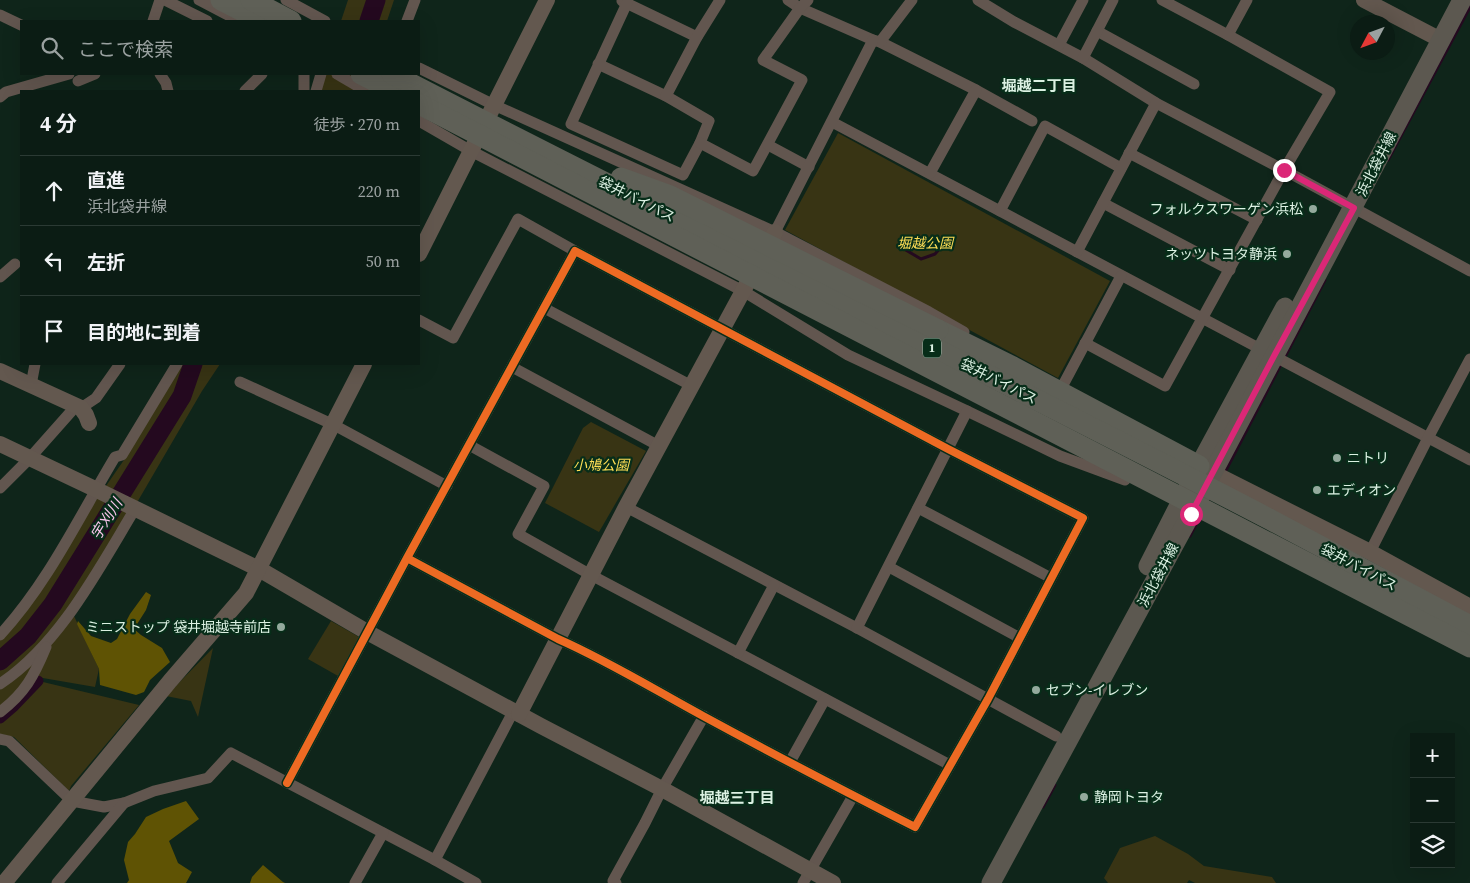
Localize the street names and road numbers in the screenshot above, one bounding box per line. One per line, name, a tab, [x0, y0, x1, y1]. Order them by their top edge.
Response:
street label: 浜北袋井線	[1351, 128, 1401, 200]
street label: 袋井バイパス	[595, 171, 679, 227]
road number: 1	[923, 338, 941, 358]
street label: 袋井バイパス	[957, 353, 1041, 409]
street label: 浜北袋井線	[1133, 539, 1183, 611]
street label: 袋井バイパス	[1317, 539, 1401, 595]

